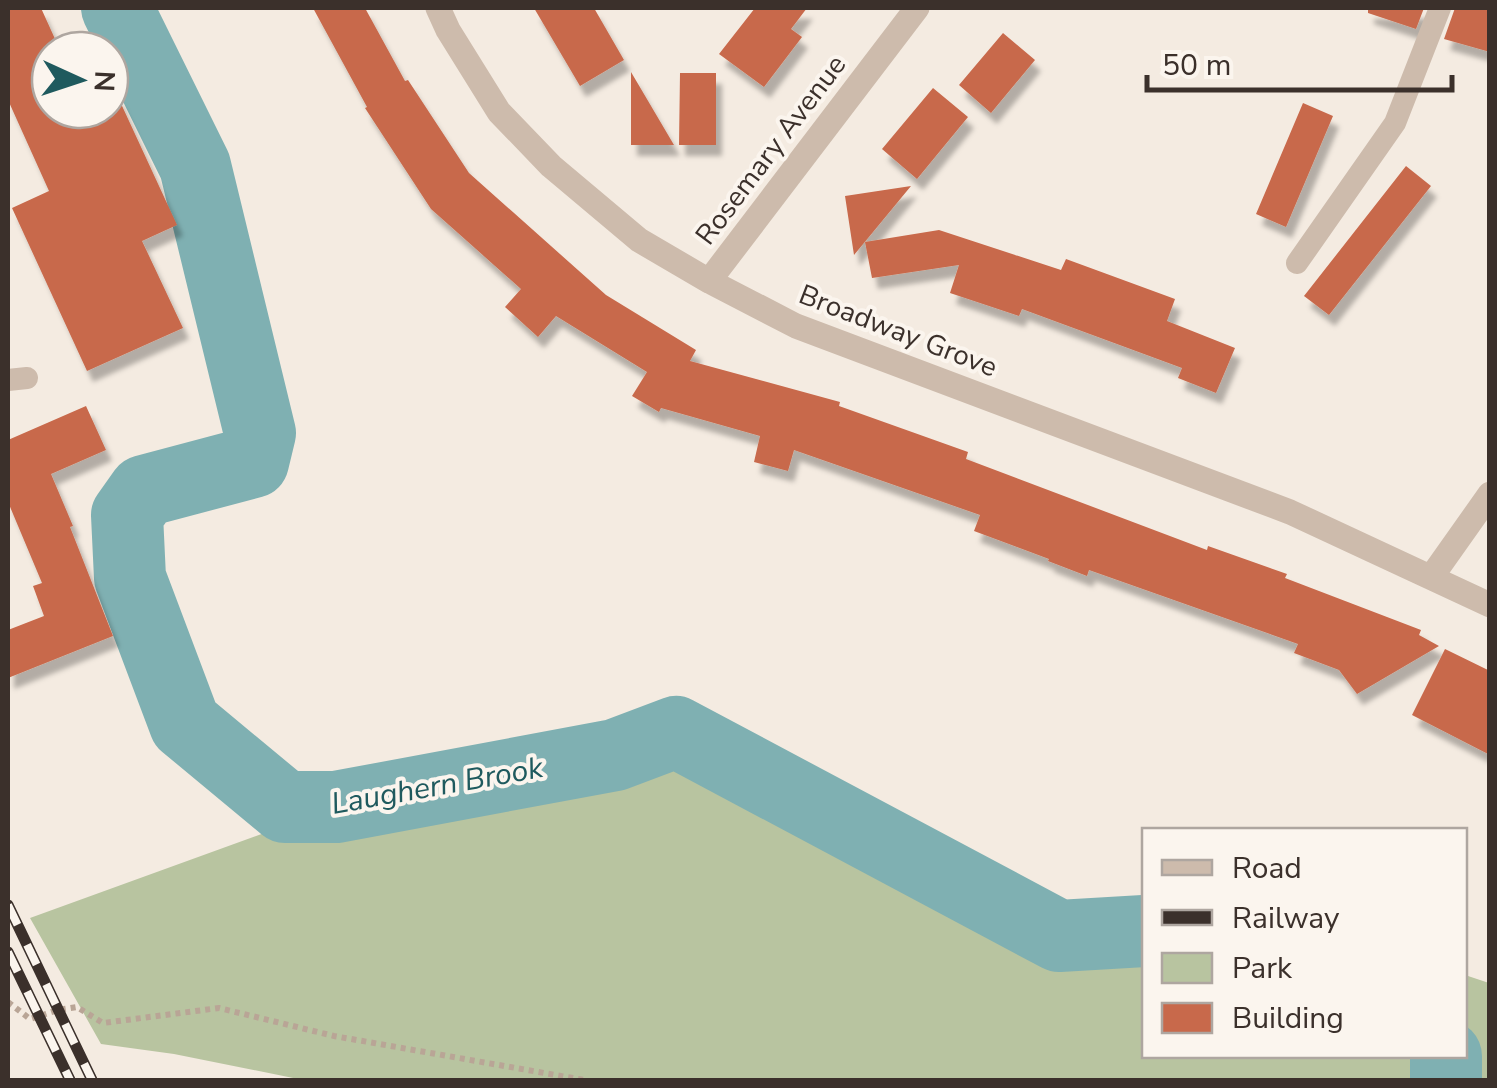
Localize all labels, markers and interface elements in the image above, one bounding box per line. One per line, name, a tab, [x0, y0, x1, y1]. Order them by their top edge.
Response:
north arrow	[30, 30, 130, 130]
scale bar	[1147, 30, 1452, 92]
text: 50 m	[1162, 45, 1231, 86]
street label: Rosemary Avenue	[687, 47, 855, 253]
text: N	[84, 70, 123, 93]
street label: Broadway Grove	[793, 276, 1003, 386]
water label: Laughern Brook	[328, 747, 547, 825]
legend	[1142, 828, 1467, 1058]
text: Road	[1232, 848, 1302, 889]
text: Railway	[1232, 898, 1340, 939]
text: Park	[1232, 948, 1293, 989]
text: Building	[1232, 998, 1344, 1039]

